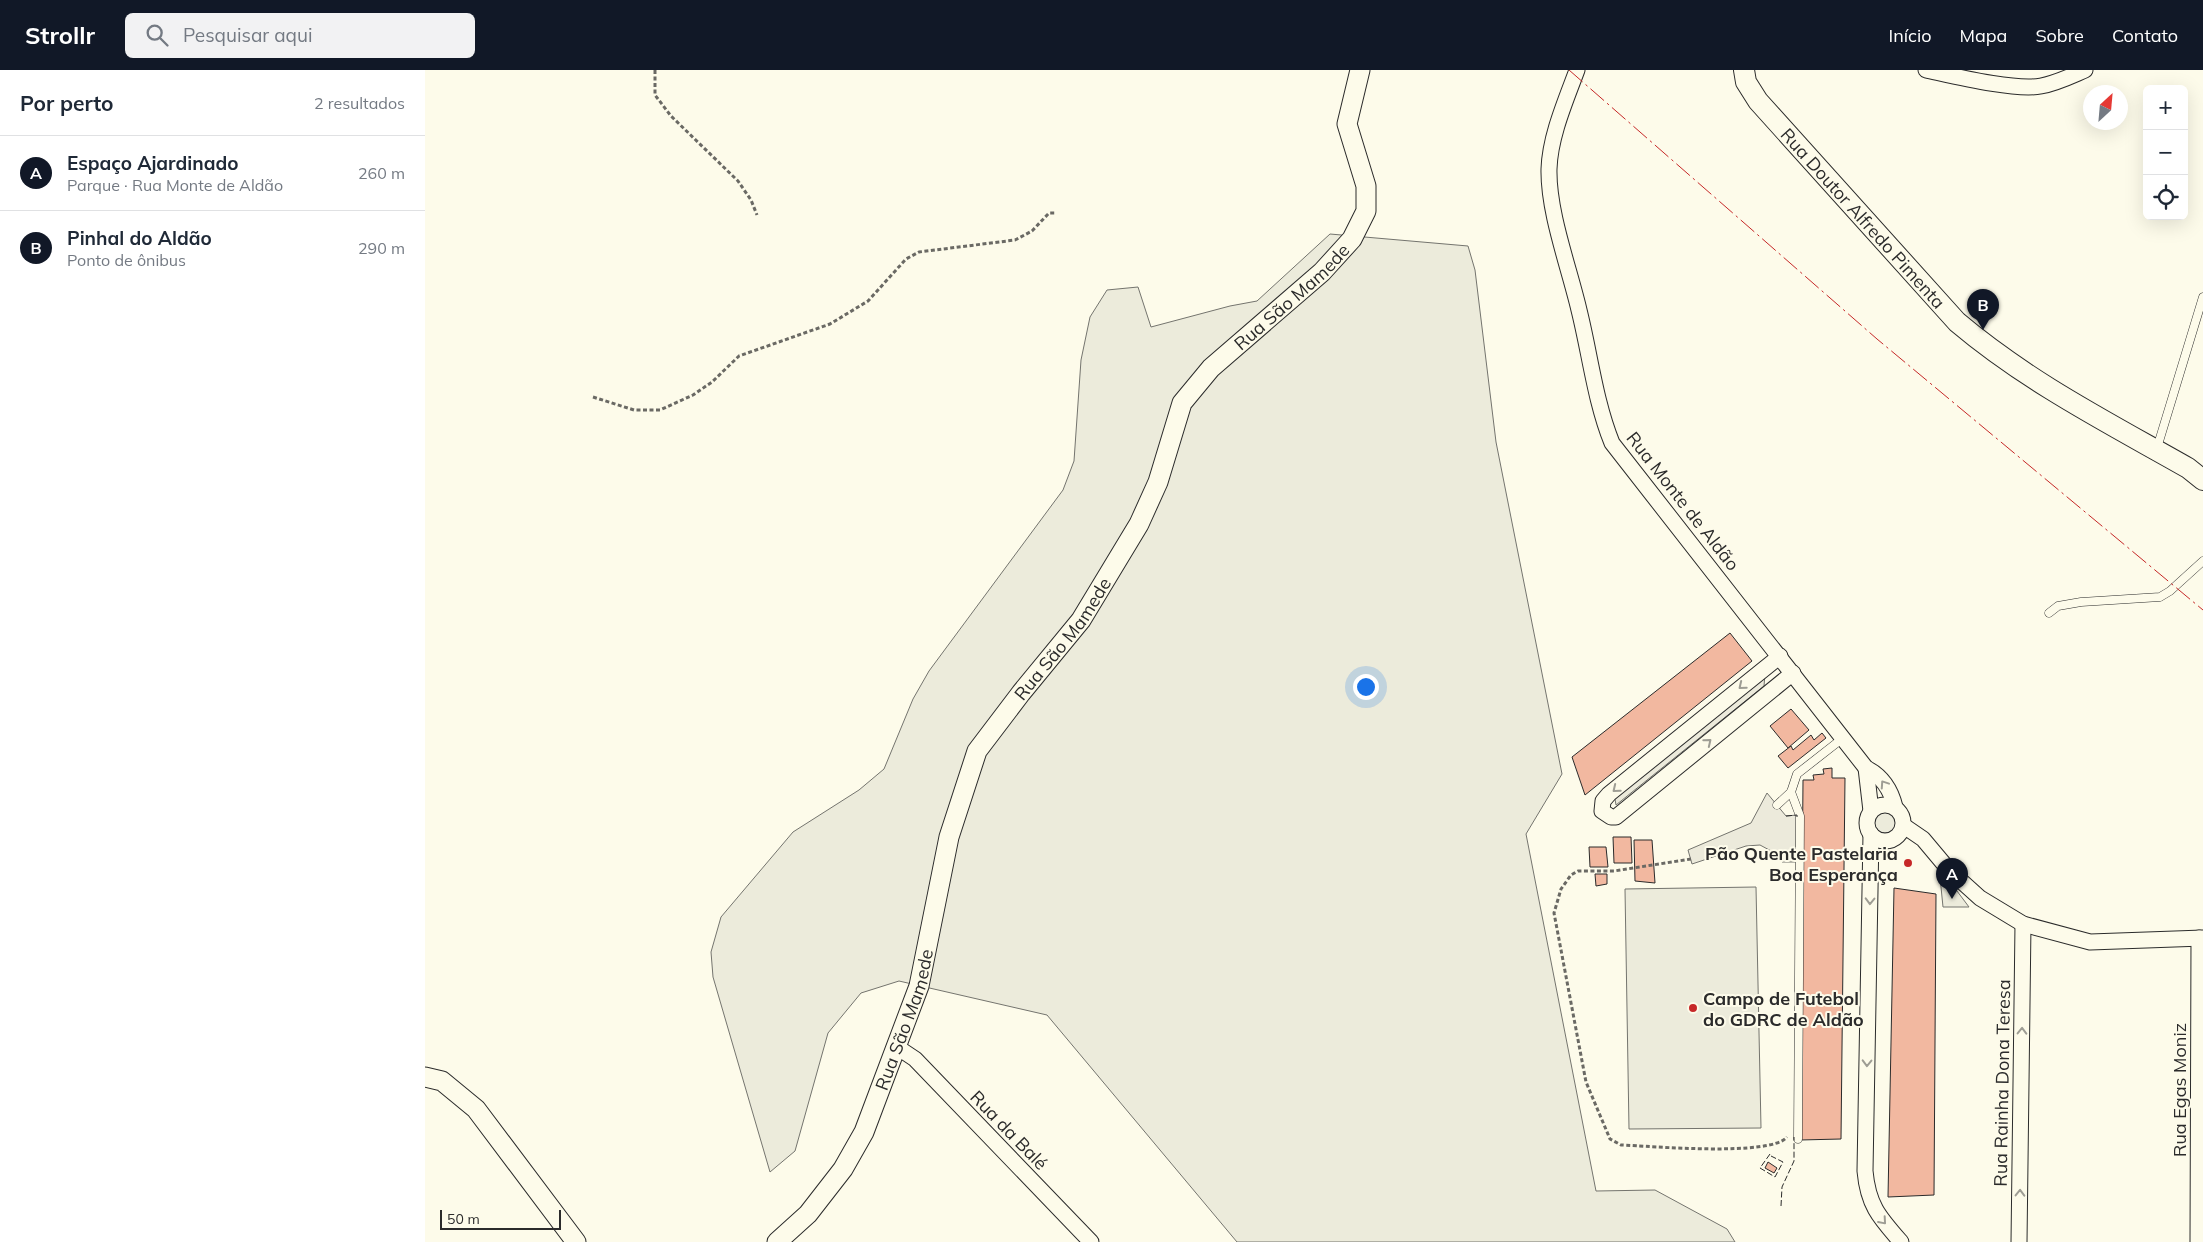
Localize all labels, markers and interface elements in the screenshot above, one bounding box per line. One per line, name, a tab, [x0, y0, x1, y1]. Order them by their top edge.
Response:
search box	[125, 13, 475, 58]
text: Strollr	[25, 20, 95, 50]
icon: search	[143, 21, 171, 49]
text: Pesquisar aqui	[183, 23, 312, 47]
text: Início	[1889, 24, 1932, 47]
text: Mapa	[1960, 24, 2007, 47]
text: Sobre	[2035, 24, 2084, 47]
text: Contato	[2112, 24, 2178, 47]
north arrow	[2083, 85, 2128, 130]
map controls	[2143, 85, 2188, 220]
button: +	[2143, 85, 2188, 130]
text: Por perto	[20, 90, 114, 116]
text: 2 resultados	[314, 93, 405, 113]
street label: Rua Doutor Alfredo Pimenta	[1776, 123, 1951, 313]
button: −	[2143, 130, 2188, 175]
text: Espaço Ajardinado	[67, 151, 238, 175]
text: A	[30, 163, 42, 183]
text: 260 m	[358, 163, 405, 183]
text: Parque · Rua Monte de Aldão	[67, 175, 283, 195]
button: locate	[2143, 175, 2188, 220]
text: Pinhal do Aldão	[67, 226, 212, 250]
text: B	[30, 238, 42, 258]
text: 290 m	[358, 238, 405, 258]
street label: Rua São Mamede	[1229, 238, 1354, 355]
text: Ponto de ônibus	[67, 250, 186, 270]
pin: B	[1967, 289, 1999, 330]
street label: Rua Monte de Aldão	[1622, 427, 1744, 575]
street label: Rua São Mamede	[1009, 573, 1116, 705]
your location	[1353, 674, 1379, 700]
one-way arrow	[1739, 681, 1748, 689]
one-way arrow	[1702, 739, 1711, 747]
one-way arrow	[1881, 781, 1891, 790]
one-way arrow	[1612, 783, 1621, 792]
place label: Pão Quente Pastelaria Boa Esperança	[1705, 842, 1898, 886]
marker: Pão Quente Pastelaria Boa Esperança	[1902, 857, 1914, 869]
pin: A	[1936, 858, 1968, 899]
one-way arrow	[1864, 897, 1875, 905]
street label: Rua São Mamede	[869, 947, 938, 1093]
street label: Rua Rainha Dona Teresa	[1989, 979, 2015, 1187]
place label: Campo de Futebol do GDRC de Aldão	[1703, 987, 1864, 1031]
marker: Campo de Futebol do GDRC de Aldão	[1687, 1002, 1699, 1014]
street label: Rua Egas Moniz	[2168, 1023, 2191, 1157]
one-way arrow	[2017, 1027, 2027, 1034]
one-way arrow	[1862, 1060, 1872, 1067]
street label: Rua da Balé	[965, 1085, 1053, 1175]
one-way arrow	[2015, 1189, 2025, 1197]
scale bar	[440, 1207, 561, 1230]
text: 50 m	[447, 1210, 480, 1228]
one-way arrow	[1877, 1216, 1886, 1225]

